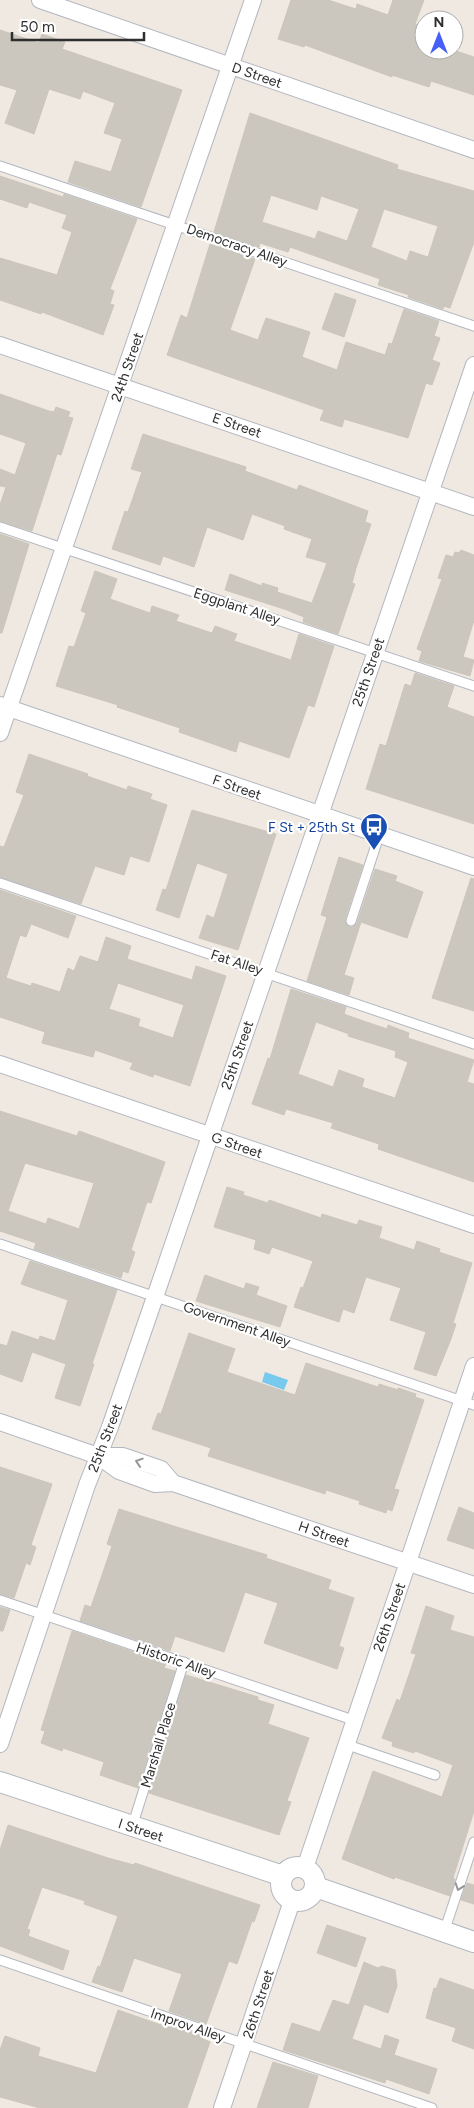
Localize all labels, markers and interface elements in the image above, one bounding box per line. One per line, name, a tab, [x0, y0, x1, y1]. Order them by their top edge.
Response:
scale bar	[12, 10, 145, 42]
north arrow	[414, 10, 464, 60]
text: N	[434, 14, 444, 31]
text: 50 m	[20, 18, 55, 36]
street label: D Street	[229, 59, 284, 92]
street label: Democracy Alley	[184, 220, 290, 271]
street label: 24th Street	[108, 330, 147, 404]
street label: E Street	[210, 409, 264, 442]
street label: Eggplant Alley	[191, 584, 283, 629]
street label: 25th Street	[349, 636, 388, 709]
street label: F Street	[210, 771, 263, 804]
bus stop icon: F St + 25th St	[359, 812, 389, 851]
place label: F St + 25th St	[268, 819, 355, 836]
street label: Fat Alley	[209, 946, 266, 979]
street label: 25th Street	[218, 1019, 257, 1092]
street label: G Street	[209, 1129, 265, 1162]
street label: Government Alley	[181, 1298, 293, 1351]
street label: 25th Street	[85, 1402, 126, 1475]
one-way arrow	[136, 1458, 144, 1468]
street label: H Street	[296, 1518, 352, 1551]
street label: 26th Street	[370, 1581, 409, 1654]
street label: Historic Alley	[134, 1639, 219, 1682]
street label: Marshall Place	[137, 1700, 180, 1790]
street label: I Street	[116, 1815, 166, 1846]
one-way arrow	[455, 1882, 465, 1891]
street label: 26th Street	[239, 1968, 278, 2041]
street label: Improv Alley	[148, 2005, 228, 2046]

